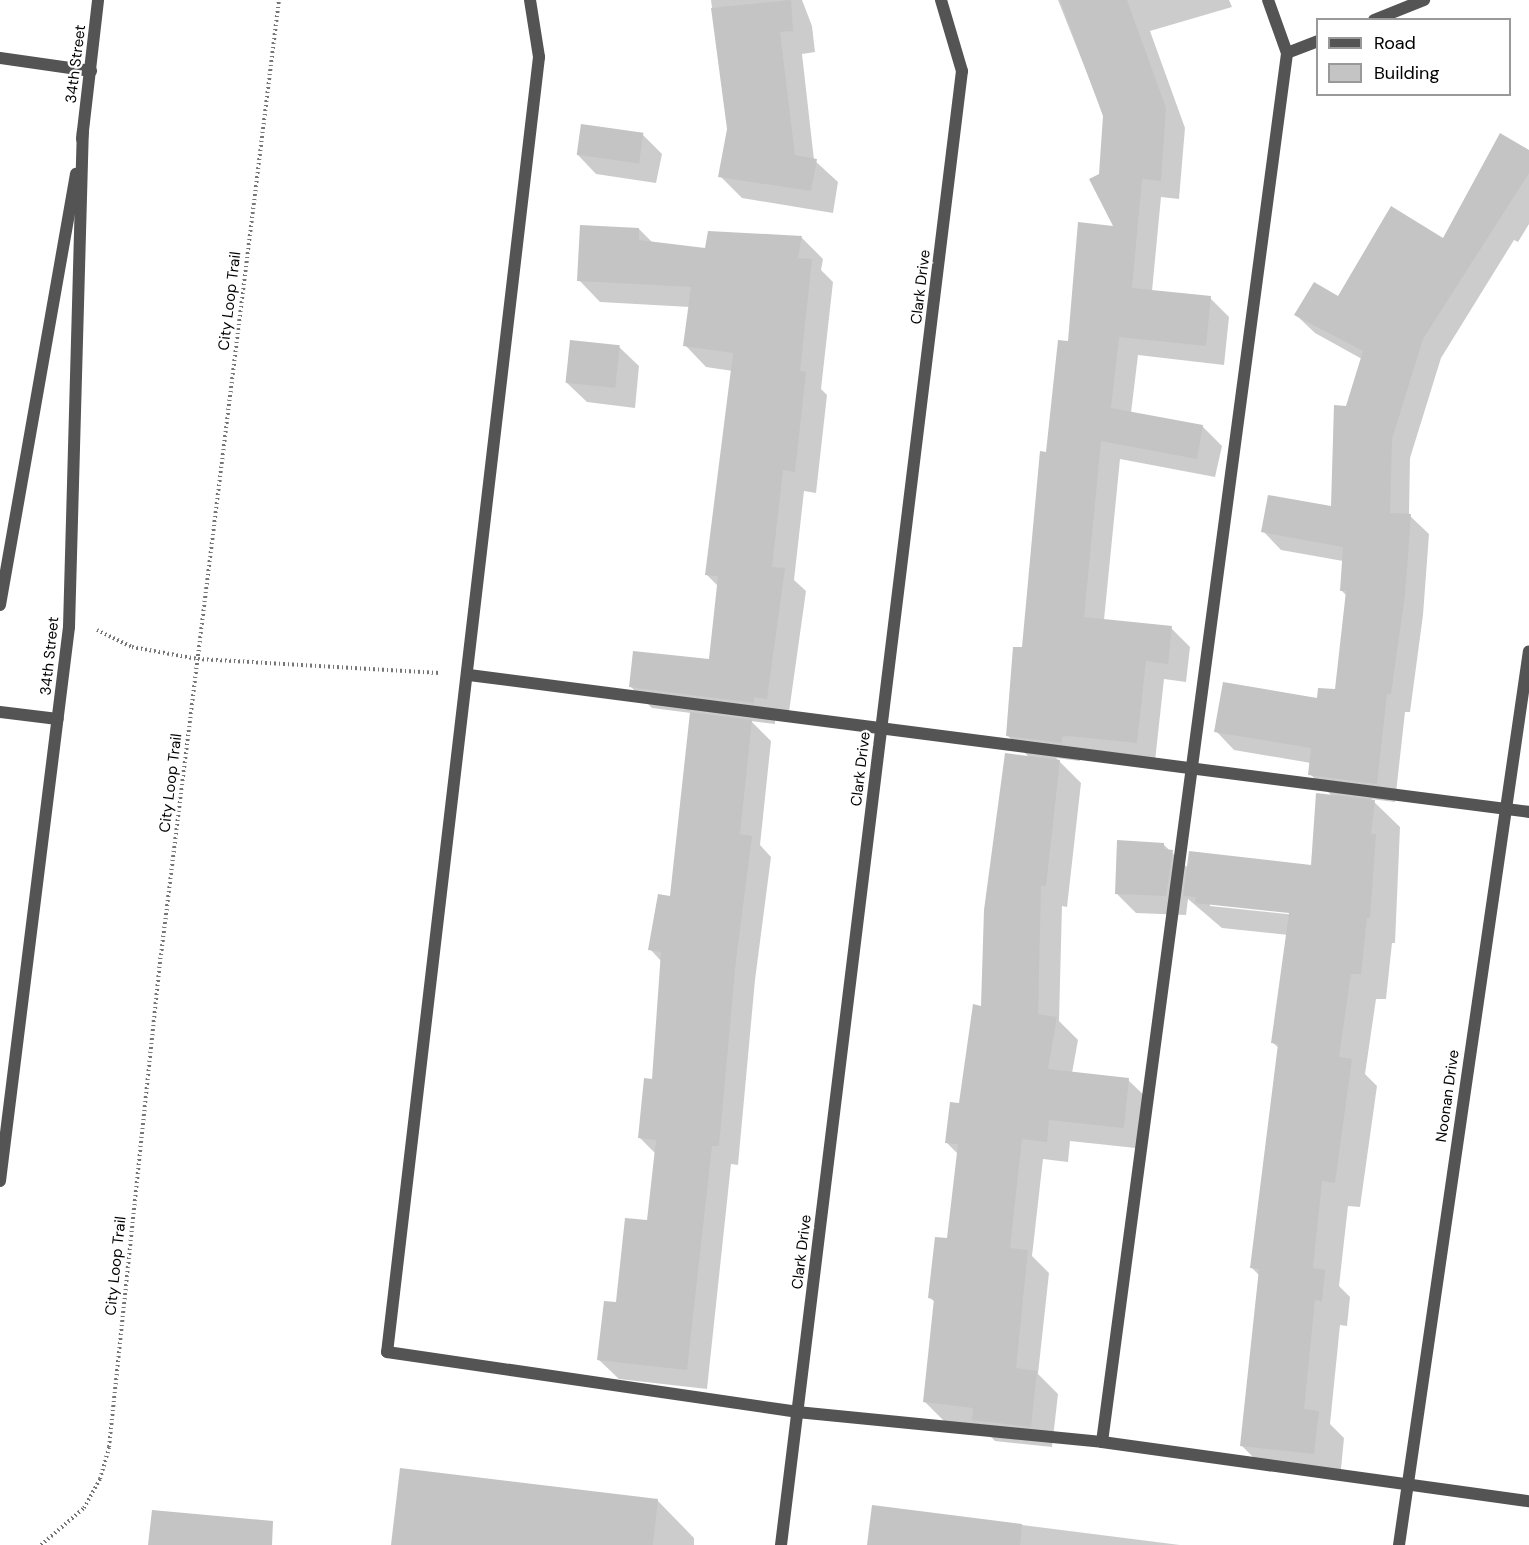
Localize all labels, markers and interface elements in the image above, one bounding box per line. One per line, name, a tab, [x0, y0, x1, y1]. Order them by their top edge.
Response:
legend	[1316, 18, 1511, 96]
street label: 34th Street	[62, 24, 90, 104]
text: Road	[1374, 31, 1416, 55]
text: Building	[1374, 61, 1439, 85]
street label: Clark Drive	[908, 249, 934, 325]
street label: City Loop Trail	[215, 251, 245, 351]
street label: 34th Street	[37, 616, 63, 696]
street label: Clark Drive	[848, 731, 874, 807]
street label: City Loop Trail	[156, 733, 186, 833]
street label: Noonan Drive	[1433, 1049, 1463, 1143]
street label: Clark Drive	[789, 1214, 815, 1290]
street label: City Loop Trail	[102, 1216, 130, 1316]

